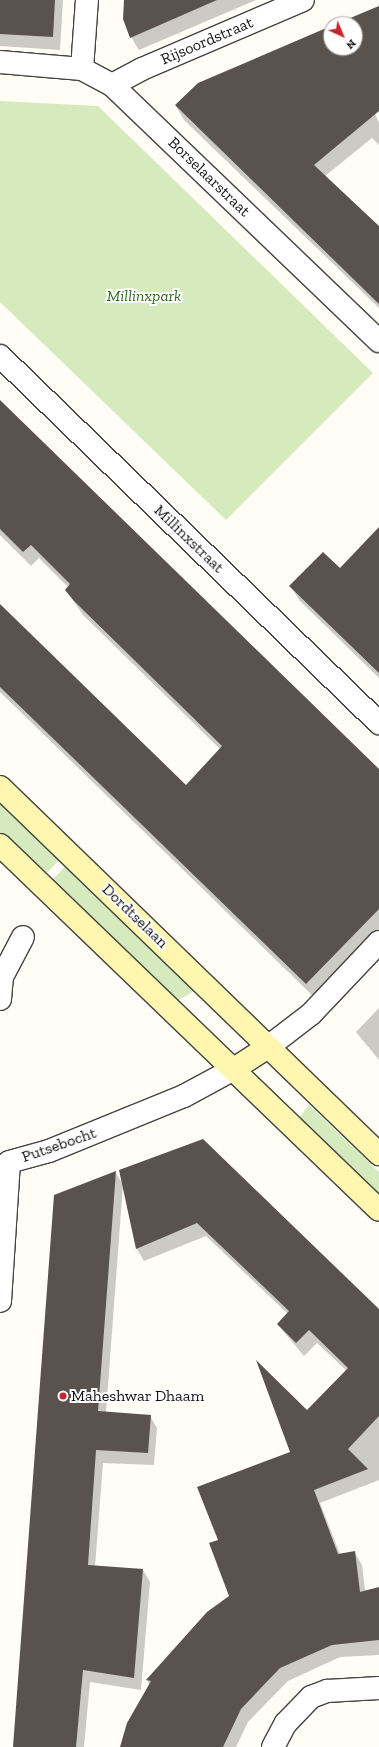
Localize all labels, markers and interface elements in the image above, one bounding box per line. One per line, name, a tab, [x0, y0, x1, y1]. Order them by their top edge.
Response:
street label: Rijsoordstraat	[158, 13, 256, 69]
north arrow	[323, 16, 363, 56]
text: N	[343, 37, 359, 52]
street label: Borselaarstraat	[164, 133, 254, 221]
park label: Millinxpark	[107, 286, 181, 306]
street label: Millinxstraat	[150, 501, 228, 577]
street label: Dordtselaan	[98, 880, 172, 952]
street label: Putsebocht	[19, 1123, 99, 1167]
place label: Maheshwar Dhaam	[71, 1386, 204, 1406]
marker: Maheshwar Dhaam	[58, 1391, 68, 1401]

